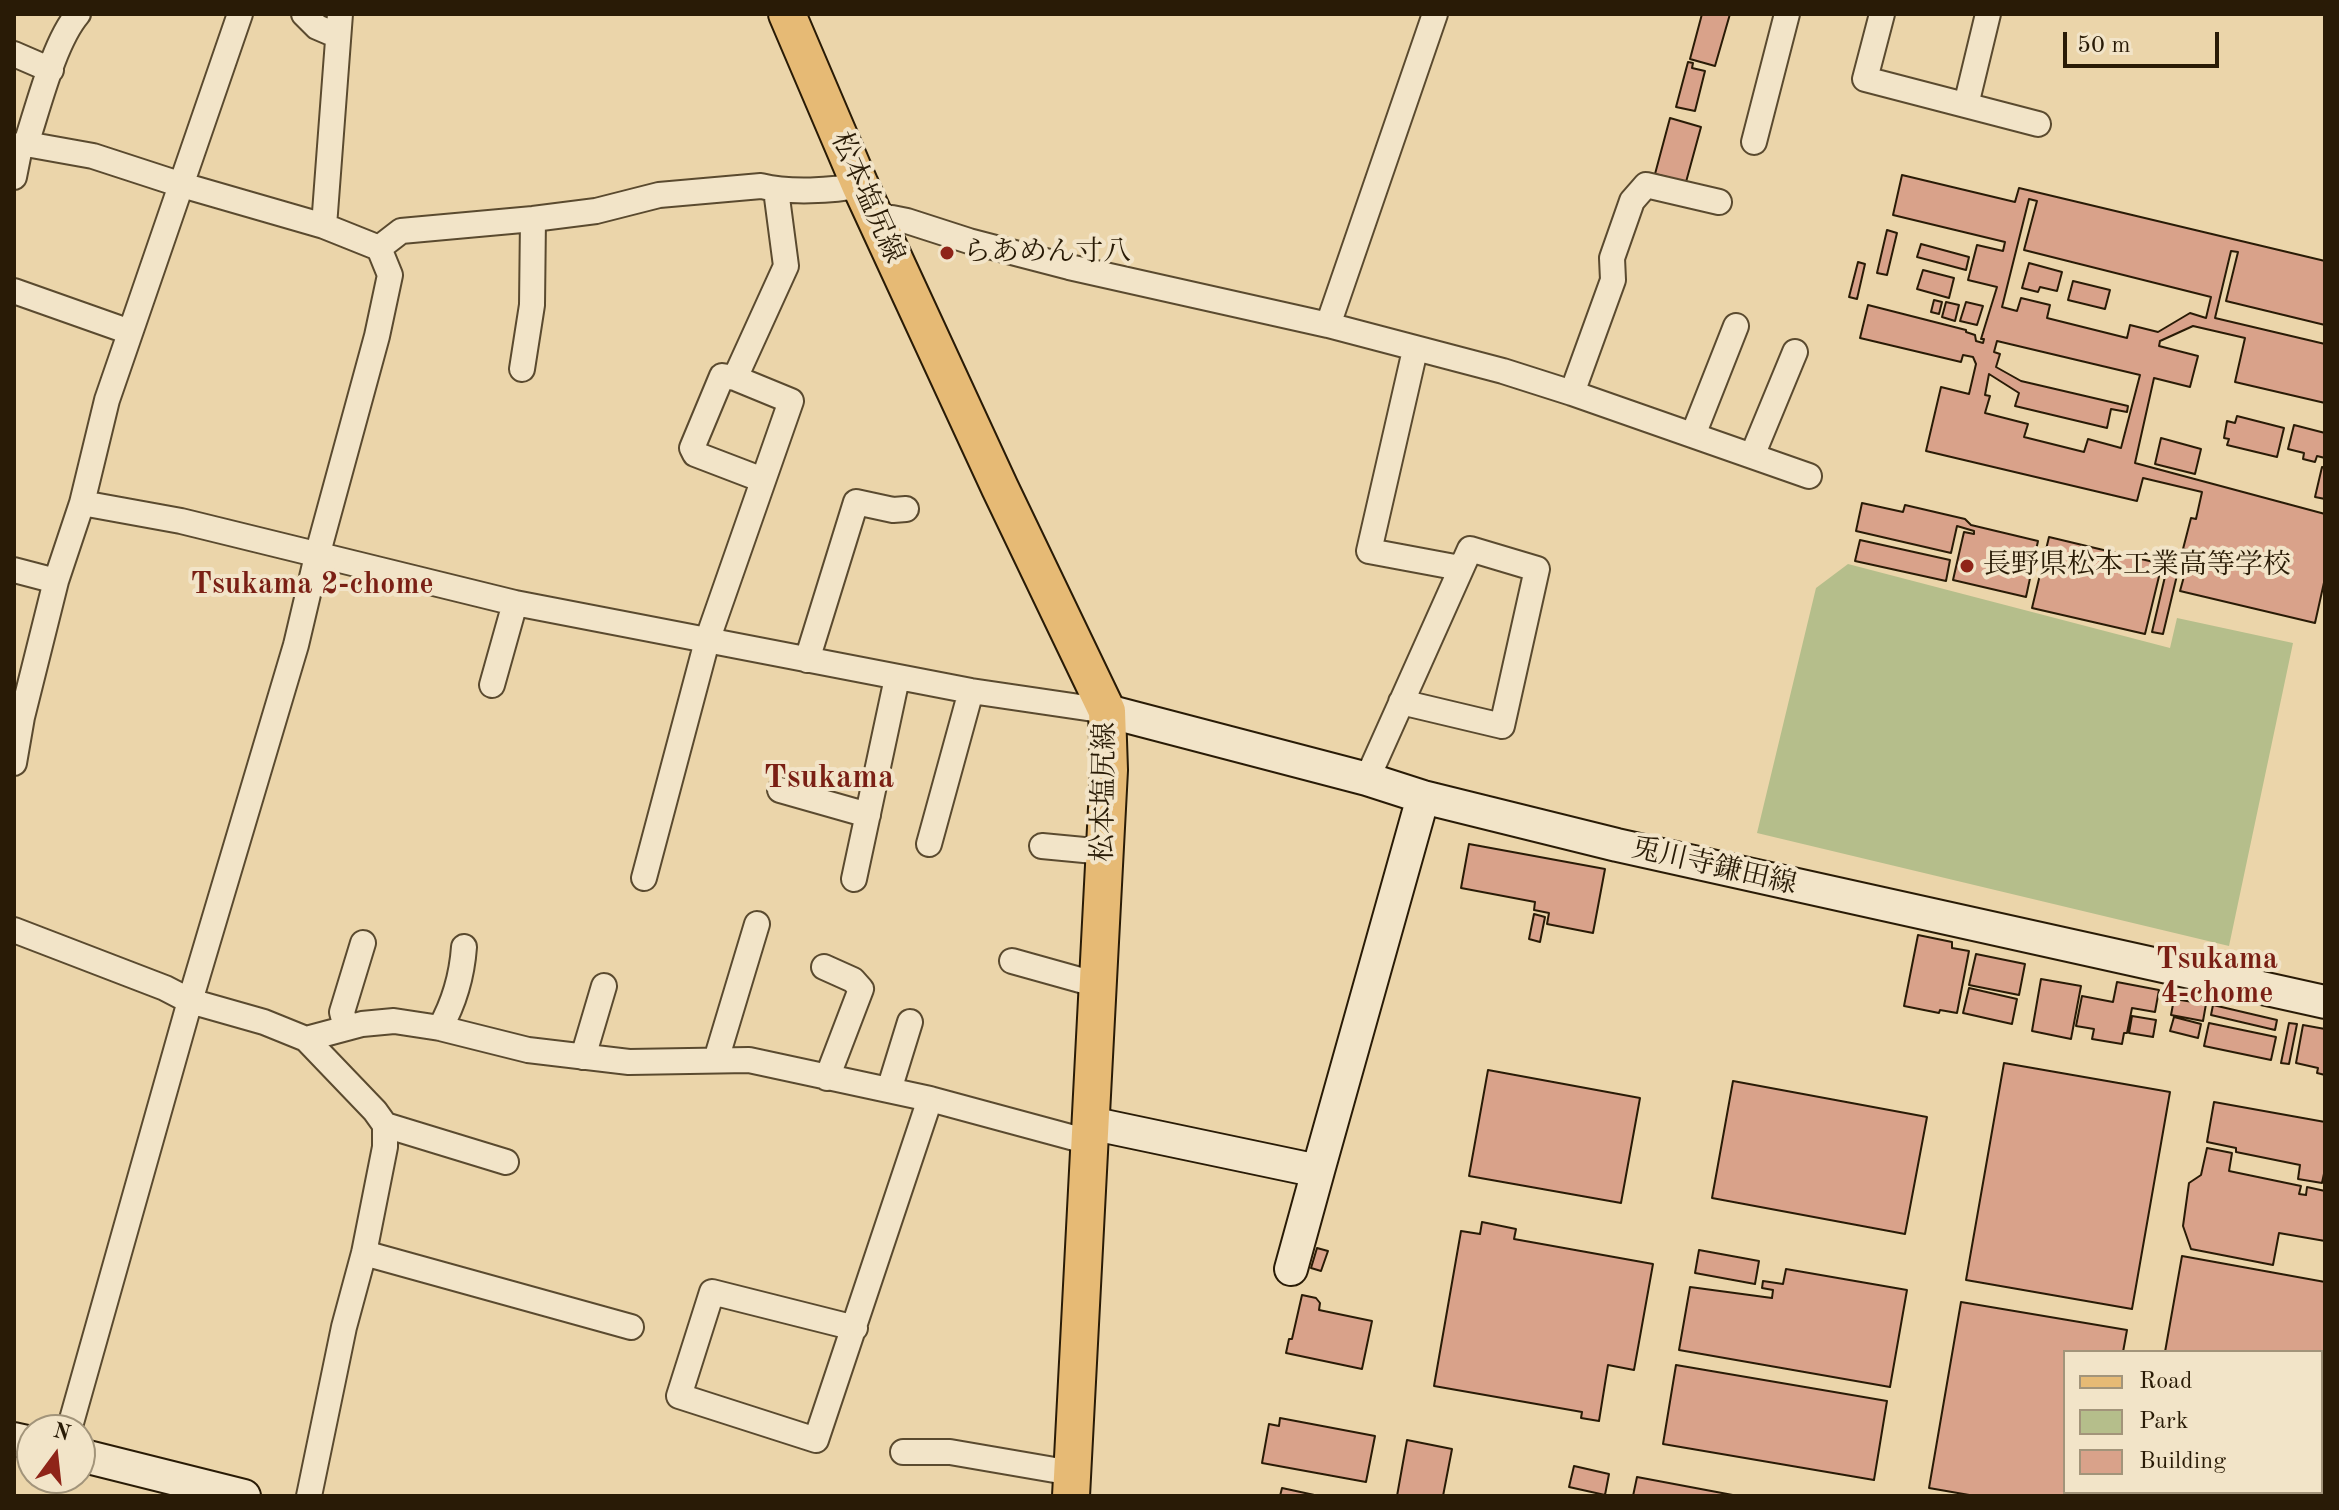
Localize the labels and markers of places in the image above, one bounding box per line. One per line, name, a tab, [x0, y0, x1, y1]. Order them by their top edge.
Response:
place label: らあめん寸八	[963, 236, 1131, 270]
marker: らあめん寸八	[938, 244, 956, 262]
place label: 長野県松本工業高等学校	[1983, 549, 2291, 583]
marker: 長野県松本工業高等学校	[1958, 557, 1976, 575]

